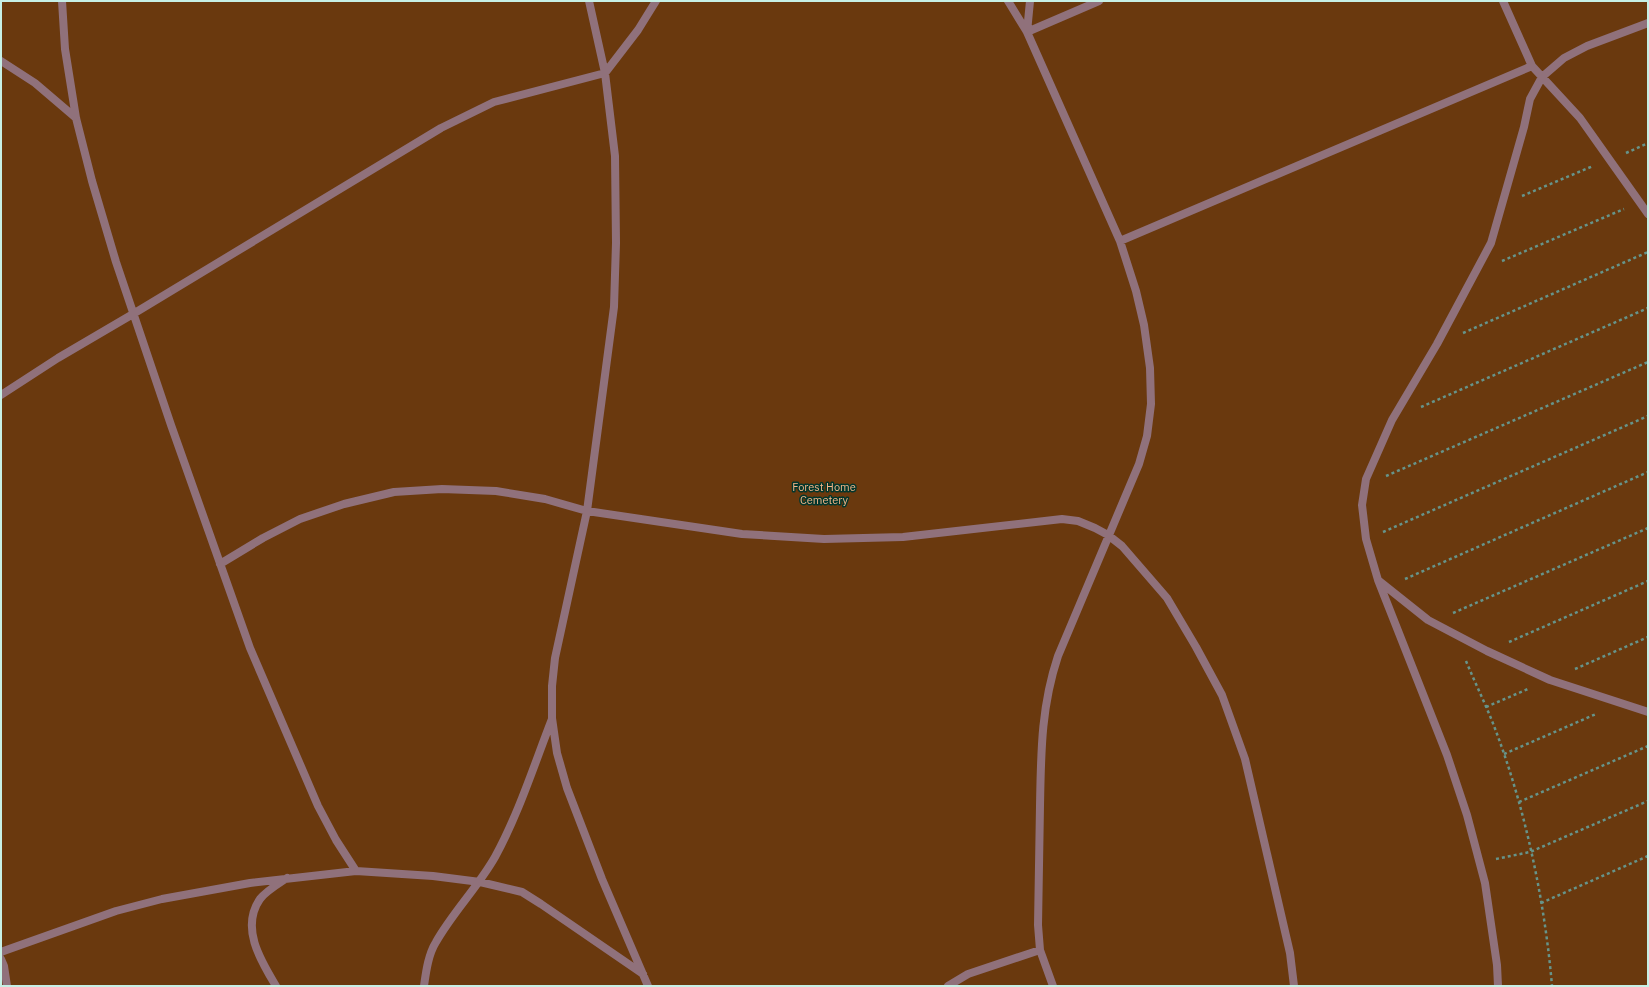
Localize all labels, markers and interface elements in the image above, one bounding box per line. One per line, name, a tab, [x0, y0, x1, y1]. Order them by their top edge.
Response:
park label: Forest Home Cemetery	[792, 480, 856, 507]

